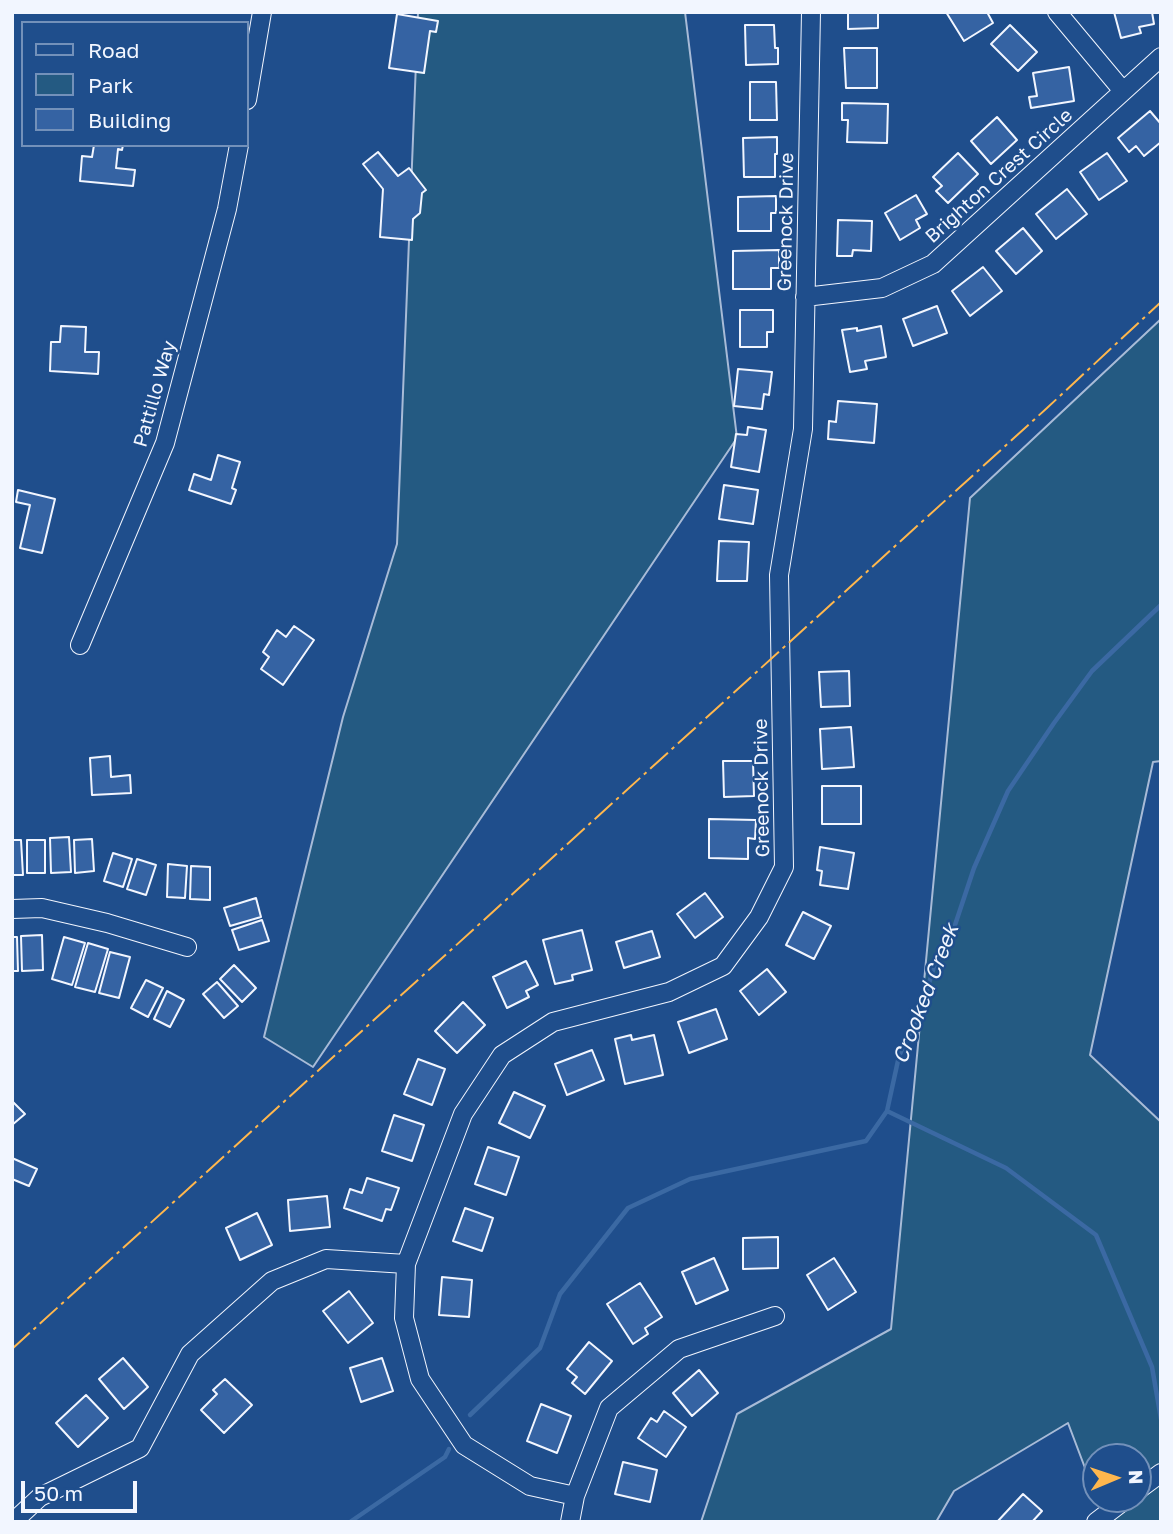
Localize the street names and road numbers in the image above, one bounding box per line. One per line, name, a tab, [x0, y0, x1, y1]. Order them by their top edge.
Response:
street label: Brighton Crest Circle	[921, 104, 1077, 248]
street label: Greenock Drive	[773, 152, 799, 292]
street label: Pattillo Way	[129, 338, 181, 450]
street label: Greenock Drive	[749, 718, 775, 858]

